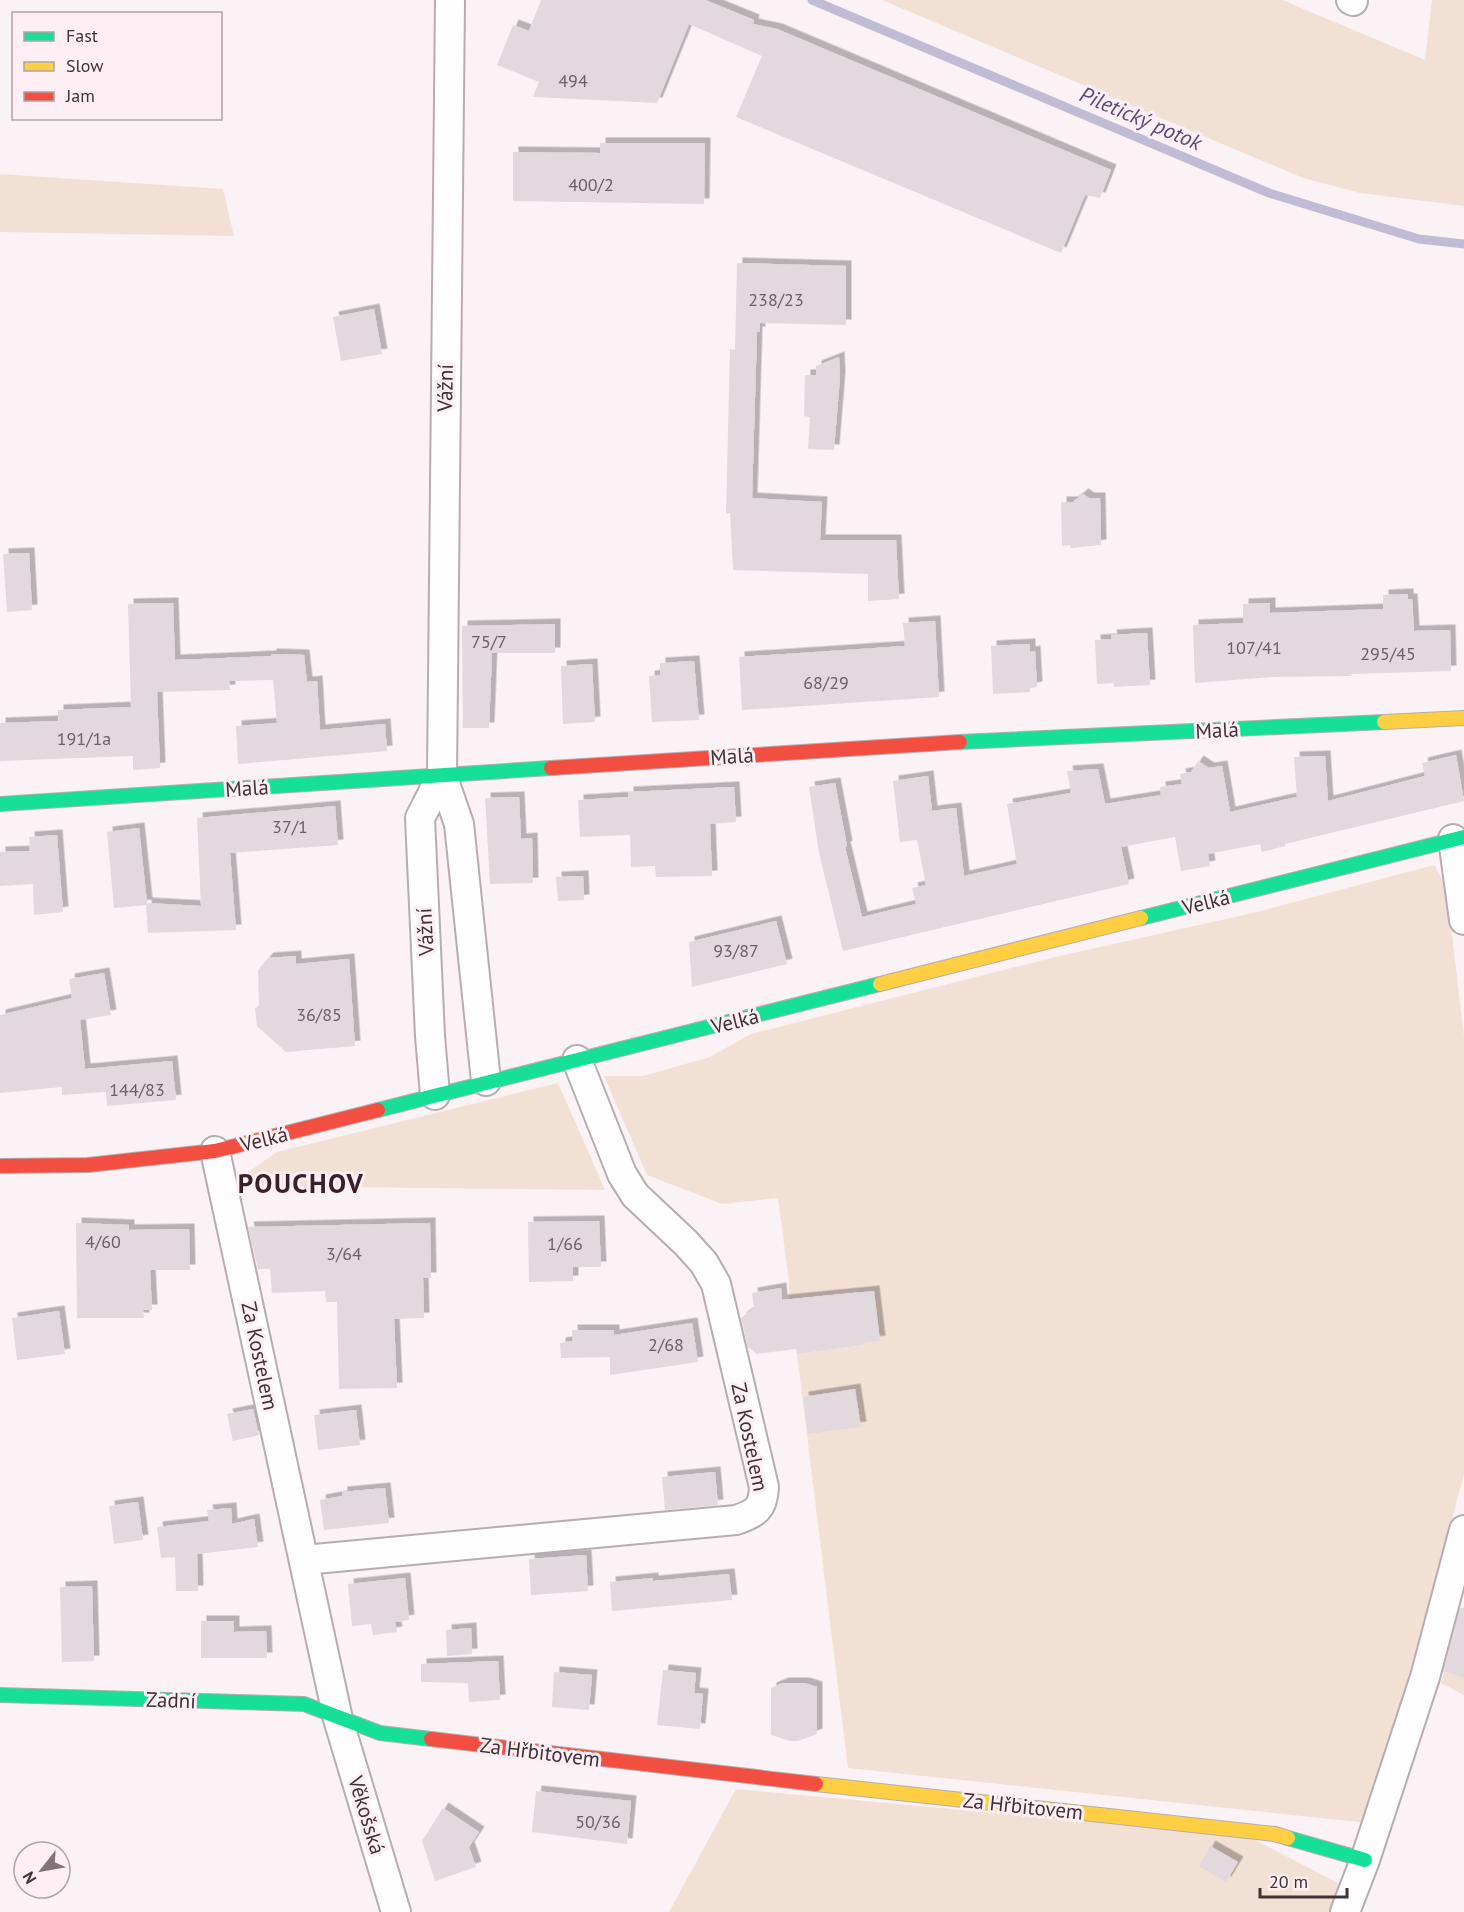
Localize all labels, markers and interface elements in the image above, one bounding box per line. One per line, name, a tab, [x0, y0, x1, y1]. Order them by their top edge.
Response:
legend	[12, 12, 222, 120]
text: Fast	[66, 24, 98, 47]
text: Slow	[66, 54, 104, 77]
house number: 494	[558, 69, 588, 92]
water label: Piletický potok	[1076, 80, 1207, 157]
text: Jam	[65, 84, 95, 107]
house number: 400/2	[568, 173, 614, 196]
house number: 238/23	[748, 288, 804, 311]
street label: Vážní	[431, 363, 459, 413]
house number: 75/7	[471, 630, 507, 653]
house number: 107/41	[1226, 636, 1282, 659]
house number: 295/45	[1360, 642, 1416, 665]
house number: 68/29	[803, 671, 849, 694]
street label: Malá	[1195, 715, 1239, 745]
house number: 191/1a	[57, 727, 111, 750]
street label: Malá	[709, 741, 755, 771]
street label: Malá	[224, 773, 270, 803]
house number: 37/1	[272, 815, 308, 838]
street label: Velká	[1178, 883, 1233, 921]
street label: Vážní	[410, 907, 440, 958]
house number: 93/87	[713, 939, 759, 962]
street label: Velká	[707, 1002, 762, 1040]
house number: 36/85	[296, 1003, 342, 1026]
house number: 144/83	[109, 1078, 165, 1101]
street label: Velká	[236, 1120, 291, 1158]
district label: POUCHOV	[238, 1166, 364, 1200]
house number: 4/60	[85, 1230, 121, 1253]
house number: 1/66	[547, 1232, 583, 1255]
house number: 3/64	[326, 1242, 362, 1265]
street label: Za Kostelem	[235, 1299, 285, 1413]
house number: 2/68	[648, 1333, 684, 1356]
street label: Za Kostelem	[725, 1380, 775, 1494]
street label: Zadní	[146, 1686, 197, 1714]
street label: Za Hřbitovem	[478, 1731, 602, 1773]
street label: Věkošská	[342, 1772, 392, 1857]
street label: Za Hřbitovem	[962, 1786, 1084, 1826]
house number: 50/36	[575, 1810, 621, 1833]
north arrow	[12, 1840, 72, 1900]
scale bar	[1260, 1861, 1347, 1899]
text: N	[18, 1868, 40, 1887]
text: 20 m	[1269, 1870, 1308, 1893]

